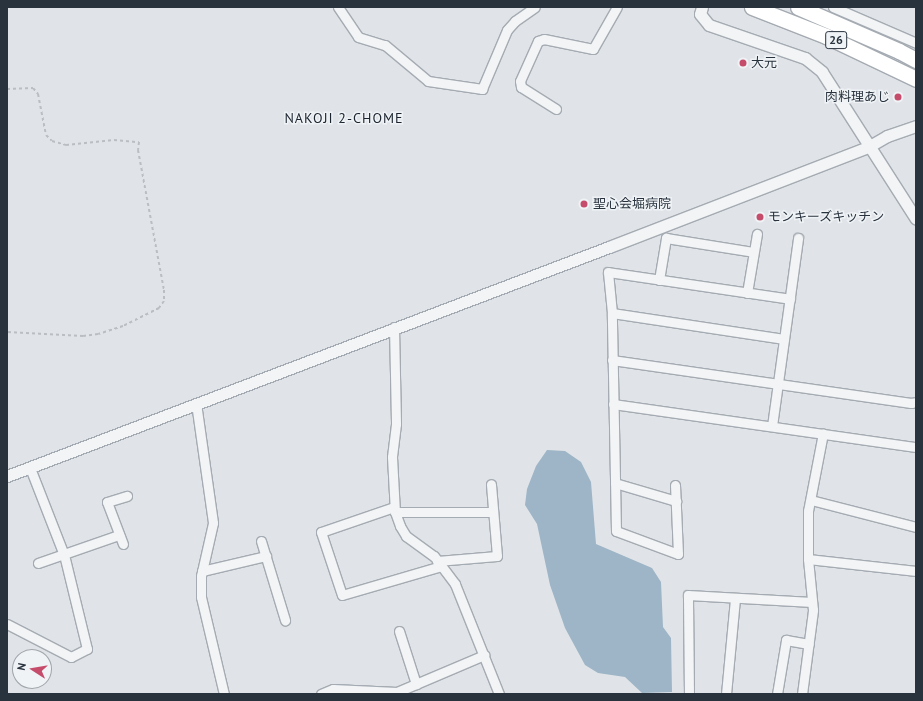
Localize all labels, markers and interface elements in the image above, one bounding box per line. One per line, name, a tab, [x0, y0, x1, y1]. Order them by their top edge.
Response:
road number: 26	[825, 30, 847, 50]
place label: 大元	[751, 55, 777, 71]
marker: 大元	[738, 58, 748, 68]
place label: 肉料理あじ	[825, 89, 890, 105]
marker: 肉料理あじ	[893, 92, 903, 102]
district label: NAKOJI 2-CHOME	[284, 110, 404, 126]
place label: 聖心会堀病院	[593, 196, 671, 212]
marker: 聖心会堀病院	[578, 198, 590, 210]
place label: モンキーズキッチン	[768, 209, 885, 225]
marker: モンキーズキッチン	[755, 212, 765, 222]
north arrow	[12, 649, 52, 689]
text: N	[14, 662, 29, 672]

